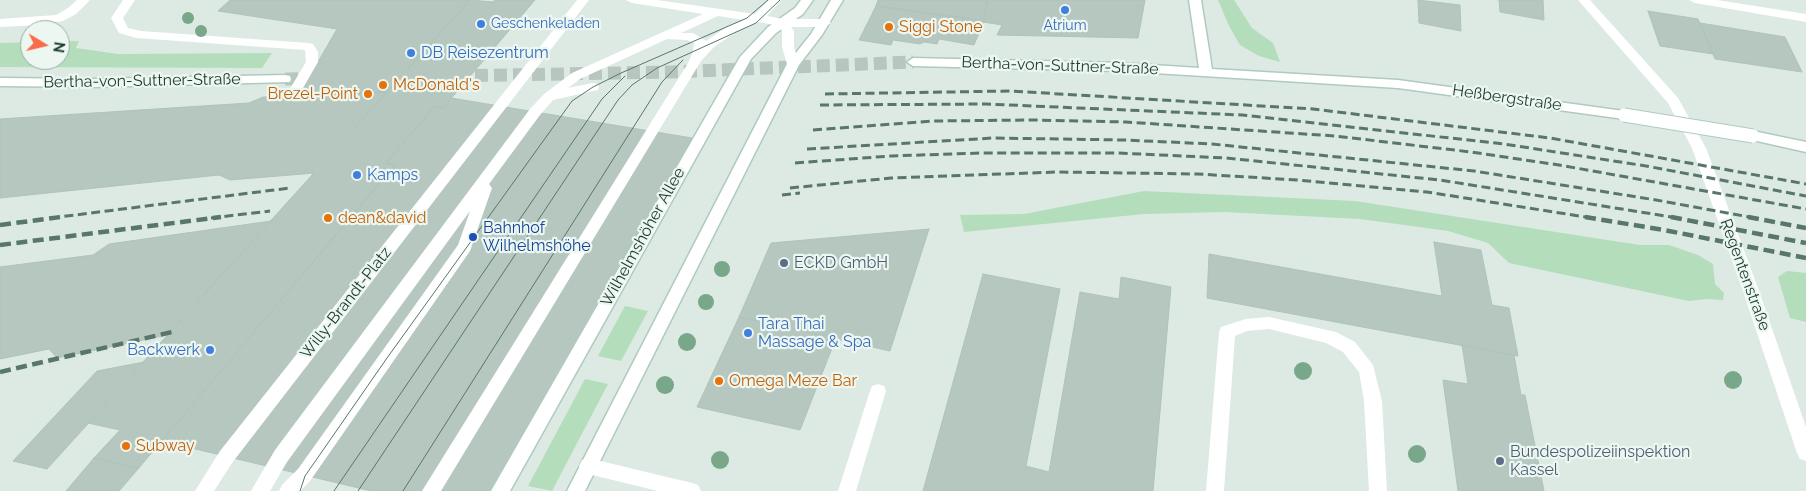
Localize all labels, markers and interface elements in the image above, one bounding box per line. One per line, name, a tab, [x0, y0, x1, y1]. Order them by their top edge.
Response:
marker: Atrium	[1059, 4, 1071, 16]
place label: Geschenkeladen	[491, 16, 600, 32]
place label: Siggi Stone	[899, 17, 983, 37]
marker: Geschenkeladen	[475, 18, 487, 30]
place label: Atrium	[1043, 18, 1087, 34]
north arrow	[20, 20, 70, 70]
marker: Siggi Stone	[883, 21, 895, 33]
text: N	[50, 41, 68, 54]
place label: DB Reisezentrum	[421, 43, 549, 63]
marker: DB Reisezentrum	[405, 47, 417, 59]
street label: Bertha-von-Suttner-Straße	[961, 53, 1159, 79]
street label: Bertha-von-Suttner-Straße	[43, 70, 241, 92]
place label: McDonald's	[393, 75, 480, 95]
marker: McDonald's	[377, 79, 389, 91]
street label: Heßbergstraße	[1451, 81, 1563, 115]
place label: Brezel-Point	[267, 84, 358, 104]
marker: Brezel-Point	[362, 88, 374, 100]
street label: Wilhelmshöher Allee	[597, 164, 689, 310]
place label: Kamps	[367, 165, 418, 185]
marker: Kamps	[351, 169, 363, 181]
place label: dean&david	[338, 208, 426, 228]
marker: dean&david	[322, 212, 334, 224]
street label: Regentenstraße	[1716, 216, 1774, 334]
place label: Bahnhof Wilhelmshöhe	[483, 218, 591, 256]
marker: Bahnhof Wilhelmshöhe	[467, 231, 479, 243]
street label: Willy-Brandt-Platz	[296, 243, 396, 363]
place label: ECKD GmbH	[794, 253, 888, 273]
marker: ECKD GmbH	[778, 257, 790, 269]
place label: Tara Thai Massage & Spa	[758, 314, 871, 352]
marker: Tara Thai Massage & Spa	[742, 327, 754, 339]
place label: Backwerk	[127, 340, 200, 360]
marker: Backwerk	[204, 344, 216, 356]
place label: Omega Meze Bar	[729, 371, 857, 391]
marker: Omega Meze Bar	[713, 375, 725, 387]
place label: Subway	[136, 436, 195, 456]
marker: Subway	[120, 440, 132, 452]
place label: Bundespolizeiinspektion Kassel	[1510, 442, 1690, 480]
marker: Bundespolizeiinspektion Kassel	[1494, 455, 1506, 467]

